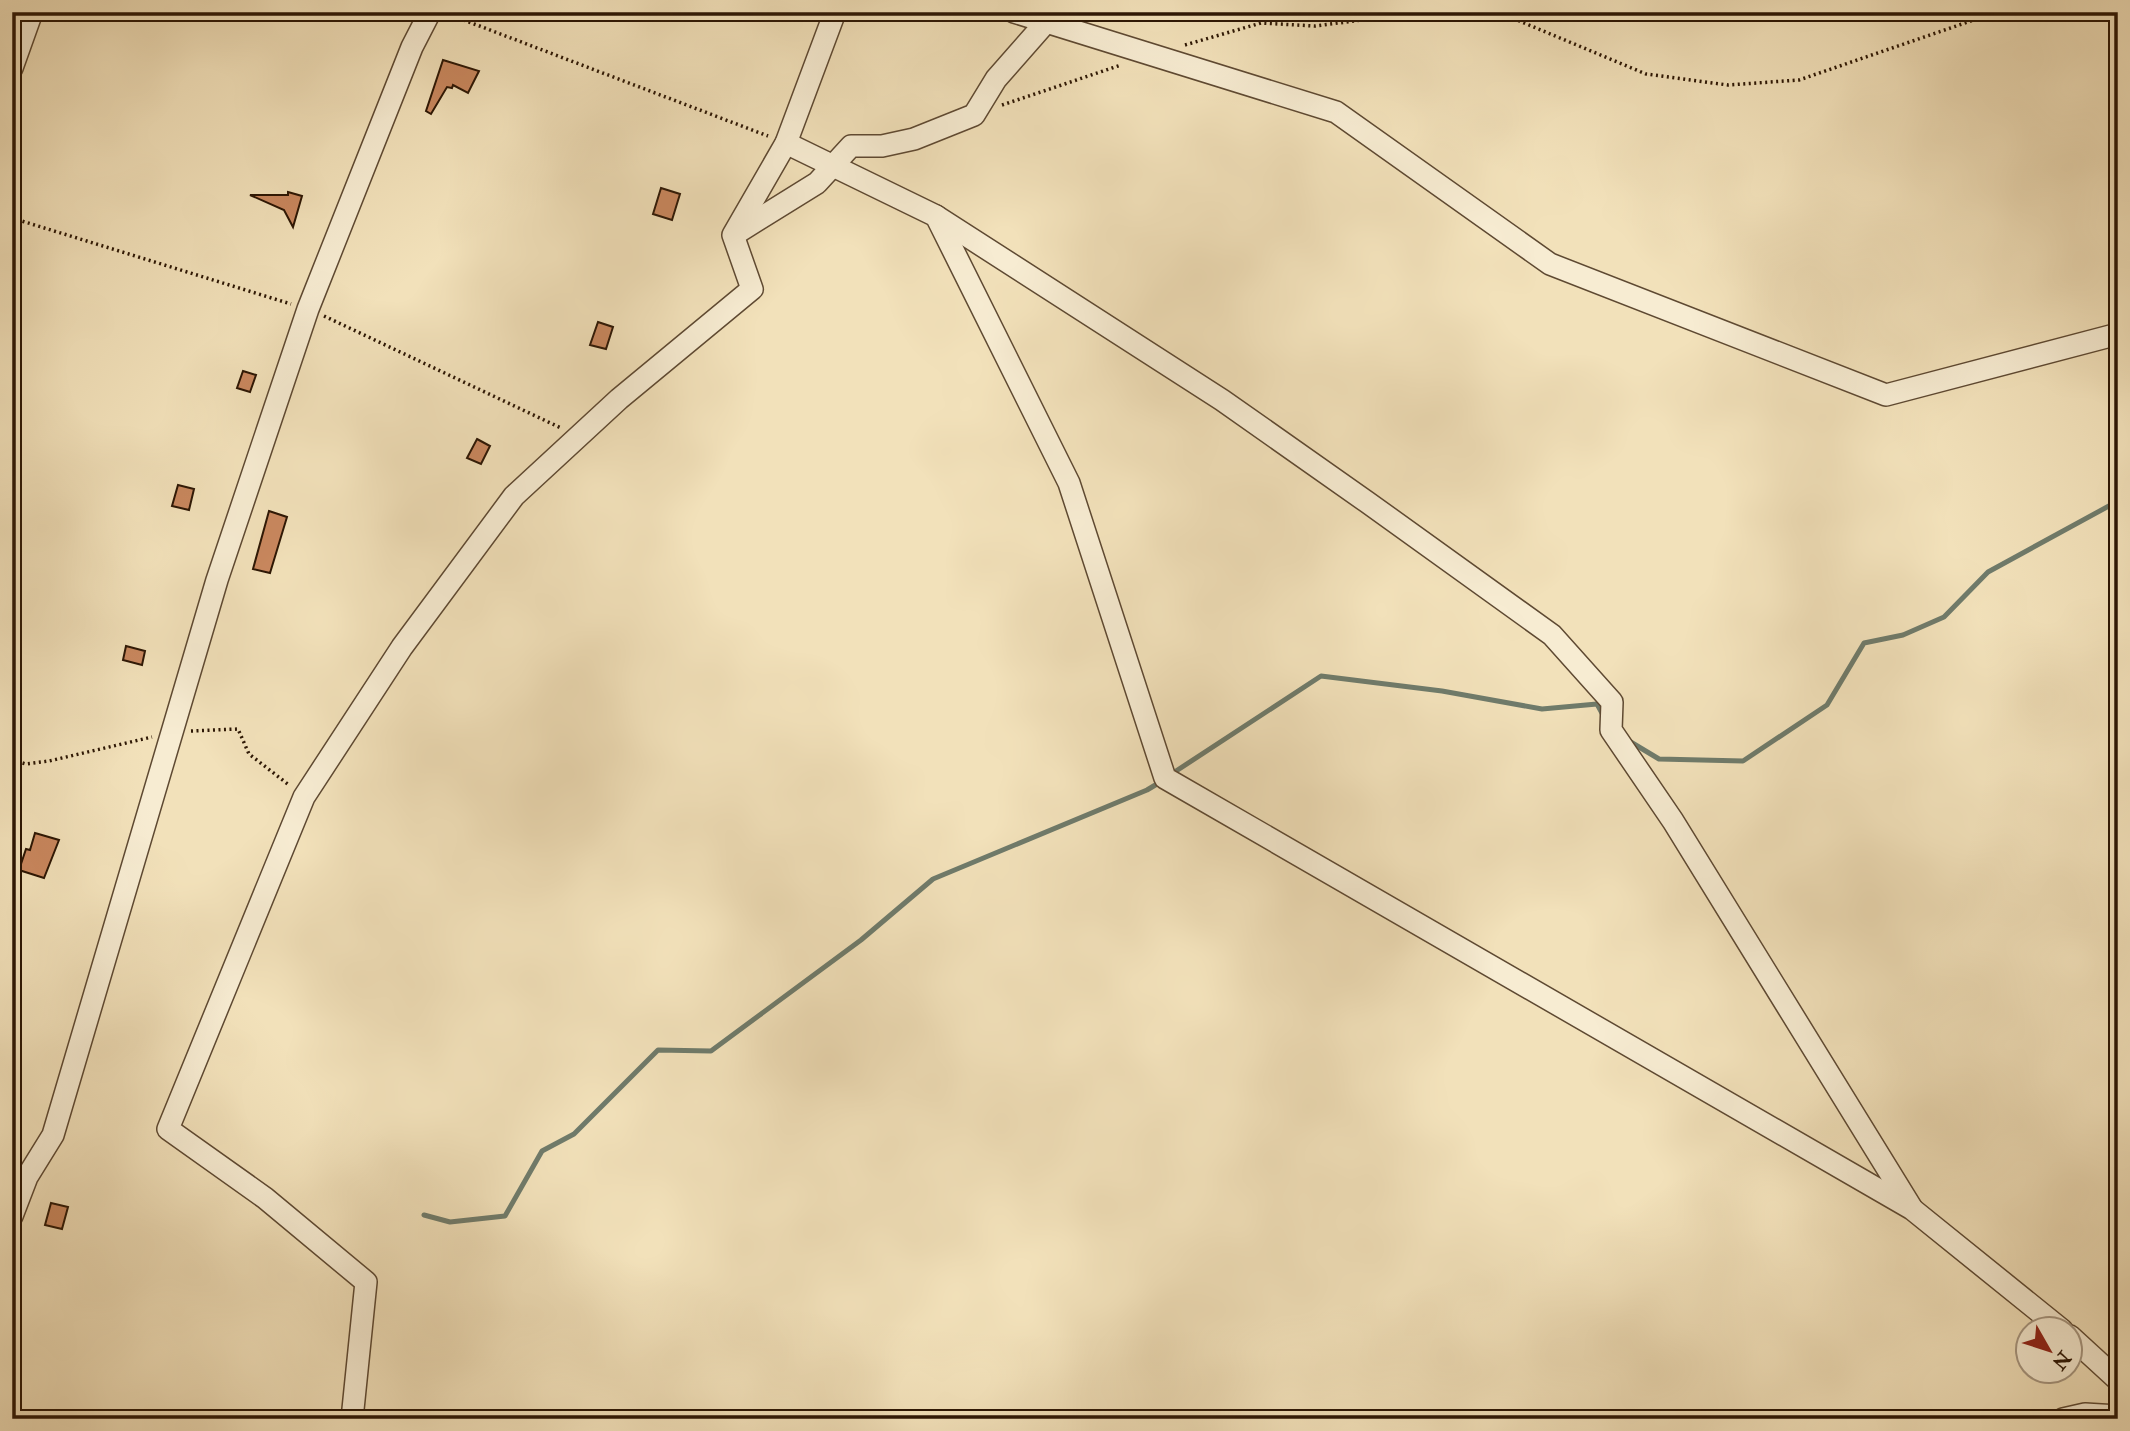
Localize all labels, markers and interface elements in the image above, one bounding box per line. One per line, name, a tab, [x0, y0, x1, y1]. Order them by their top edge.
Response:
north arrow	[2014, 1316, 2084, 1386]
text: N	[2046, 1345, 2077, 1375]

